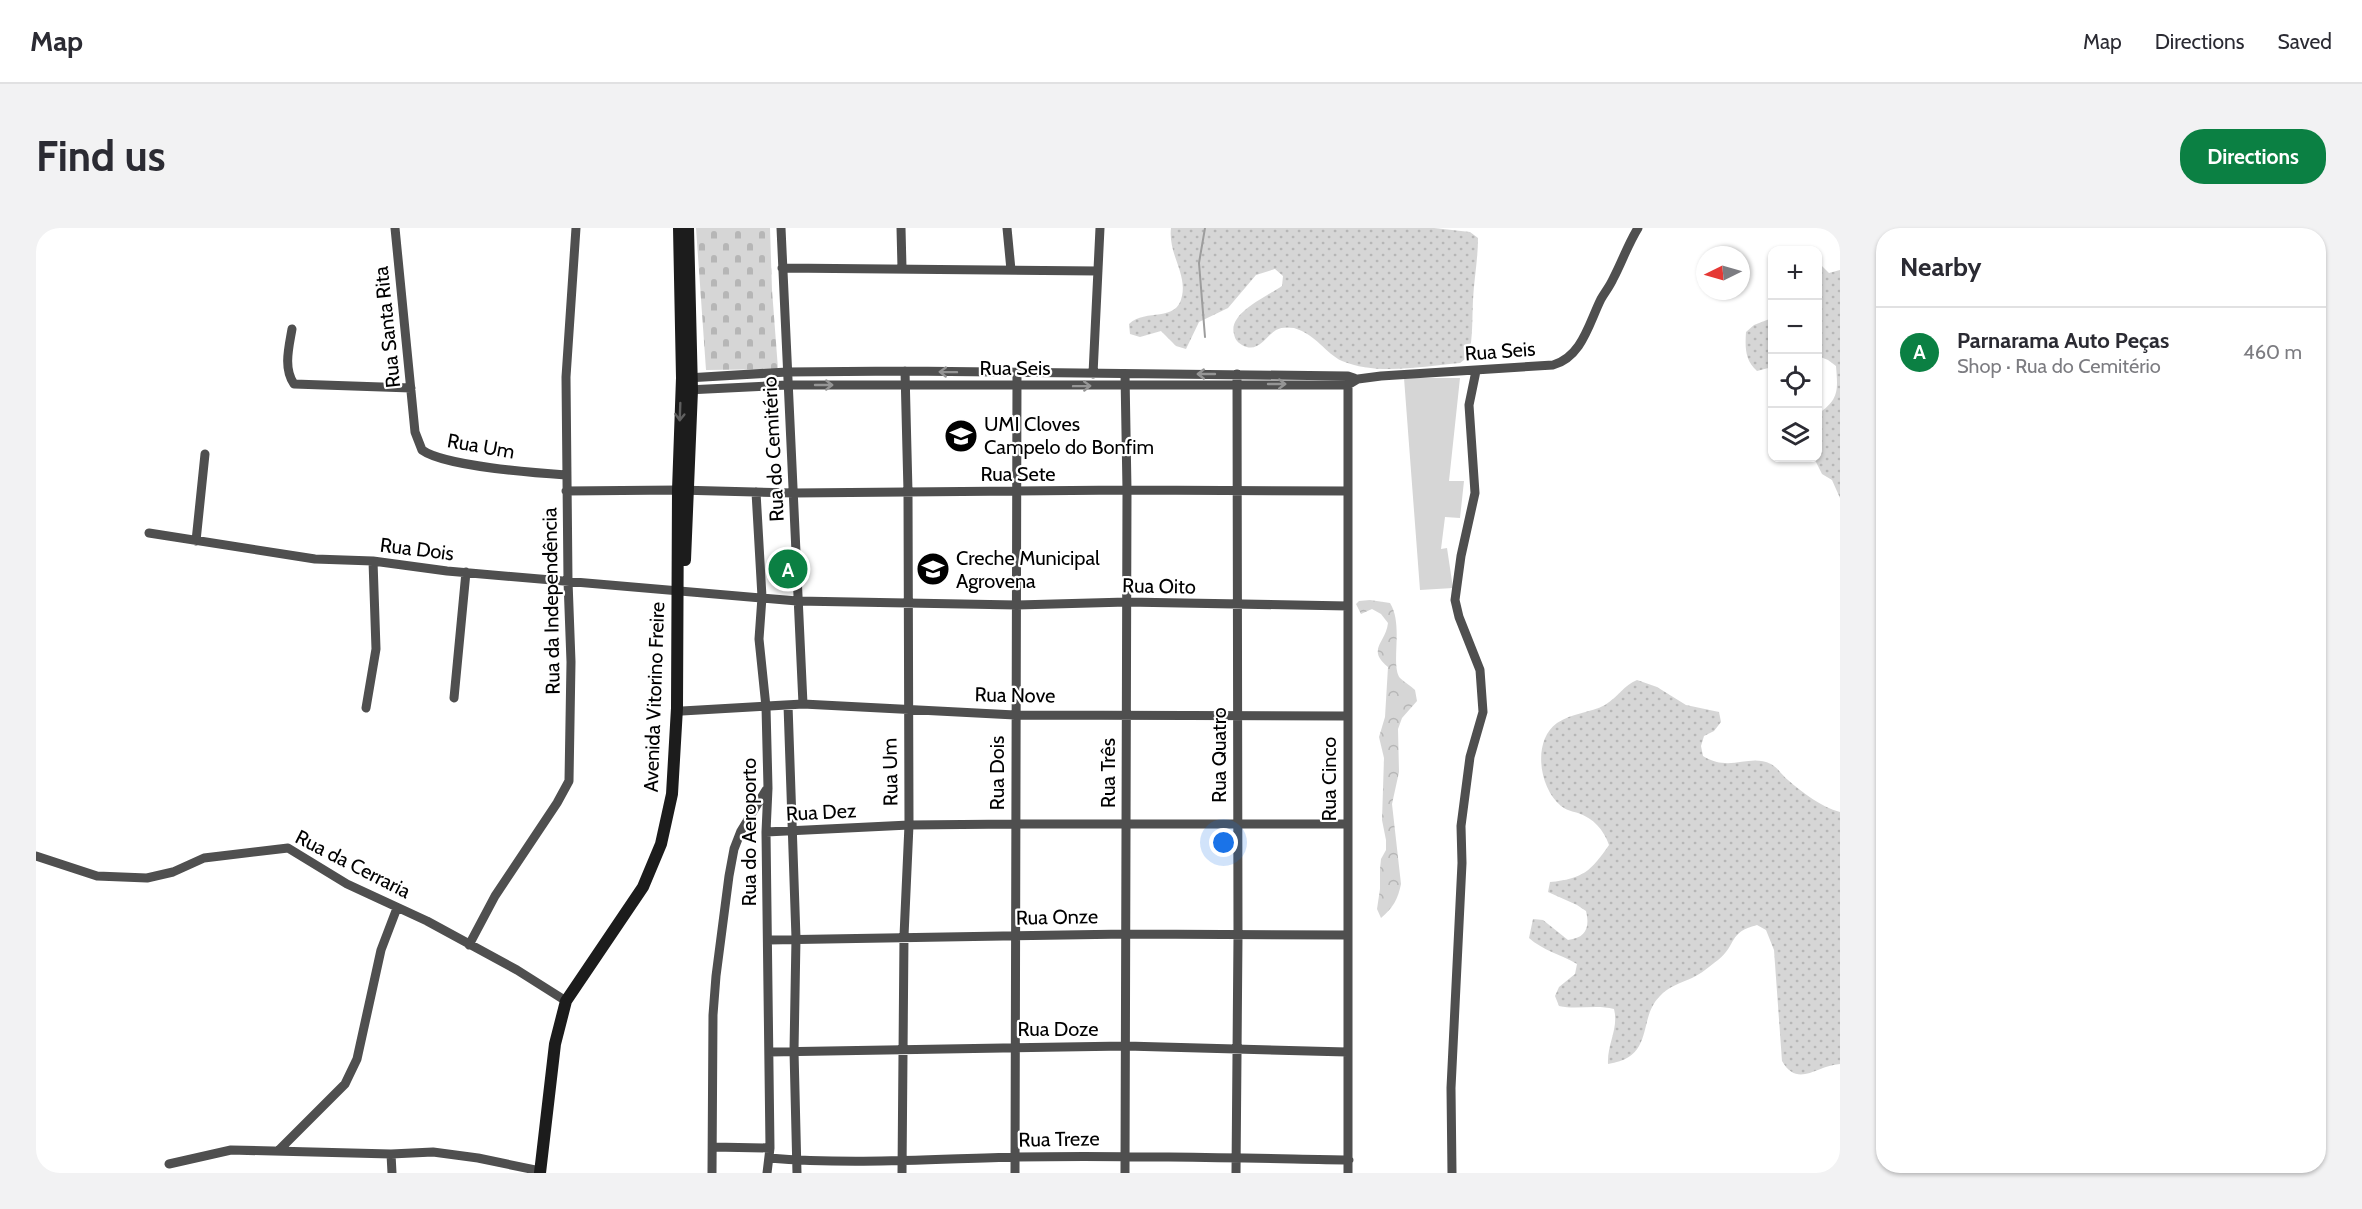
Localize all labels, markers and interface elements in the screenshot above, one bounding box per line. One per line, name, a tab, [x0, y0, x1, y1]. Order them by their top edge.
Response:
text: Map	[30, 24, 83, 58]
text: Map	[2083, 29, 2122, 54]
text: Directions	[2155, 29, 2244, 54]
text: Saved	[2277, 29, 2332, 54]
button: Directions	[2180, 129, 2326, 184]
text: Find us	[36, 130, 165, 182]
north arrow	[1696, 246, 1750, 300]
map controls	[1768, 246, 1822, 462]
button: +	[1768, 246, 1822, 300]
text: Nearby	[1900, 251, 1981, 283]
street label: Rua Santa Rita	[369, 265, 405, 389]
button: −	[1768, 300, 1822, 354]
text: Parnarama Auto Peças	[1957, 327, 2169, 354]
street label: Rua Seis	[1464, 337, 1536, 365]
text: A	[1913, 340, 1926, 364]
text: 460 m	[2243, 340, 2302, 364]
button: locate	[1768, 354, 1822, 408]
text: Shop · Rua do Cemitério	[1957, 354, 2161, 378]
street label: Rua Seis	[980, 356, 1050, 380]
one-way arrow	[938, 366, 958, 378]
one-way arrow	[1196, 368, 1216, 380]
street label: Rua do Cemitério	[757, 376, 789, 522]
one-way arrow	[1266, 378, 1286, 390]
one-way arrow	[813, 379, 833, 391]
one-way arrow	[1071, 380, 1091, 391]
one-way arrow	[675, 402, 686, 422]
button: layers	[1768, 408, 1822, 462]
place label: UMI Cloves Campelo do Bonfim	[984, 412, 1154, 459]
school or university icon: UMI Cloves Campelo do Bonfim	[943, 418, 979, 454]
street label: Rua Um	[445, 428, 517, 464]
street label: Rua Sete	[980, 462, 1056, 486]
street label: Rua da Independência	[537, 507, 565, 695]
street label: Rua Dois	[379, 533, 455, 565]
pin: A	[768, 546, 807, 592]
place label: Creche Municipal Agrovena	[956, 546, 1100, 593]
school or university icon: Creche Municipal Agrovena	[915, 551, 951, 587]
street label: Rua Oito	[1122, 573, 1196, 599]
street label: Avenida Vitorino Freire	[639, 601, 669, 793]
street label: Rua Nove	[974, 682, 1056, 708]
street label: Rua Quatro	[1207, 707, 1231, 803]
street label: Rua Dois	[985, 736, 1009, 810]
street label: Rua Cinco	[1317, 737, 1341, 821]
street label: Rua Um	[877, 738, 903, 806]
street label: Rua Três	[1096, 738, 1120, 808]
street label: Rua do Aeroporto	[737, 758, 761, 906]
street label: Rua Dez	[785, 798, 857, 826]
street label: Rua da Cerraria	[291, 825, 415, 904]
your location	[1209, 828, 1238, 857]
street label: Rua Onze	[1016, 904, 1098, 930]
street label: Rua Doze	[1017, 1017, 1099, 1041]
street label: Rua Treze	[1018, 1126, 1100, 1152]

